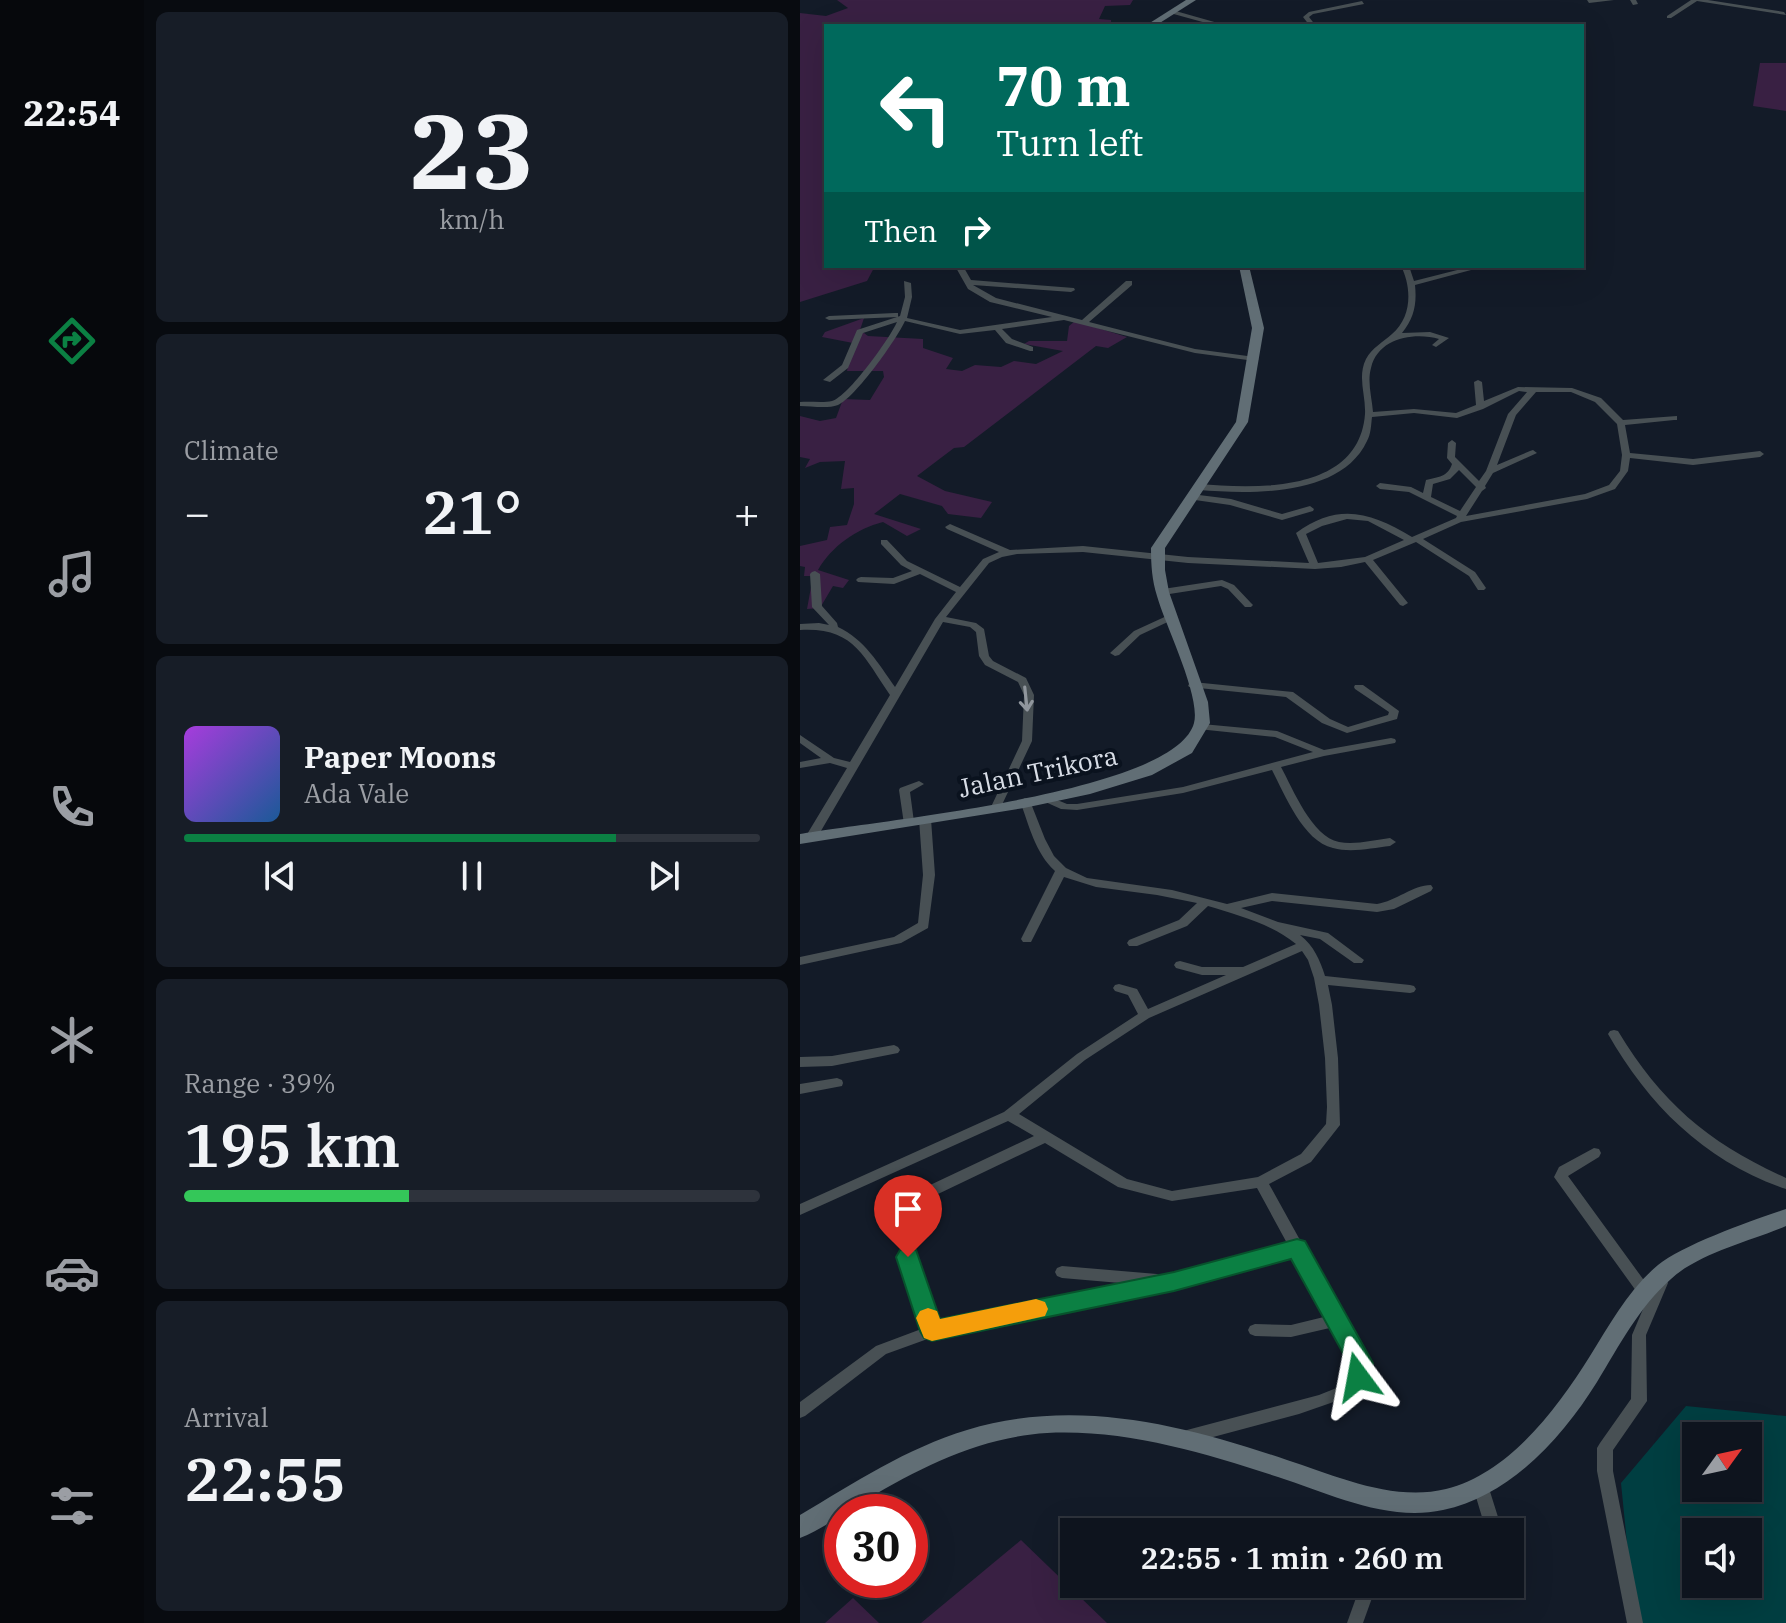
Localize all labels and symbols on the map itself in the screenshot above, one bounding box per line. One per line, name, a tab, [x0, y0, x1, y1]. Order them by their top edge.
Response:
one-way arrow	[1019, 685, 1034, 711]
street label: Jalan Trikora	[955, 738, 1121, 804]
pin	[874, 1175, 942, 1257]
position arrow	[1316, 1335, 1400, 1419]
north arrow	[1682, 1422, 1762, 1502]
speed limit sign: 30	[824, 1494, 928, 1598]

